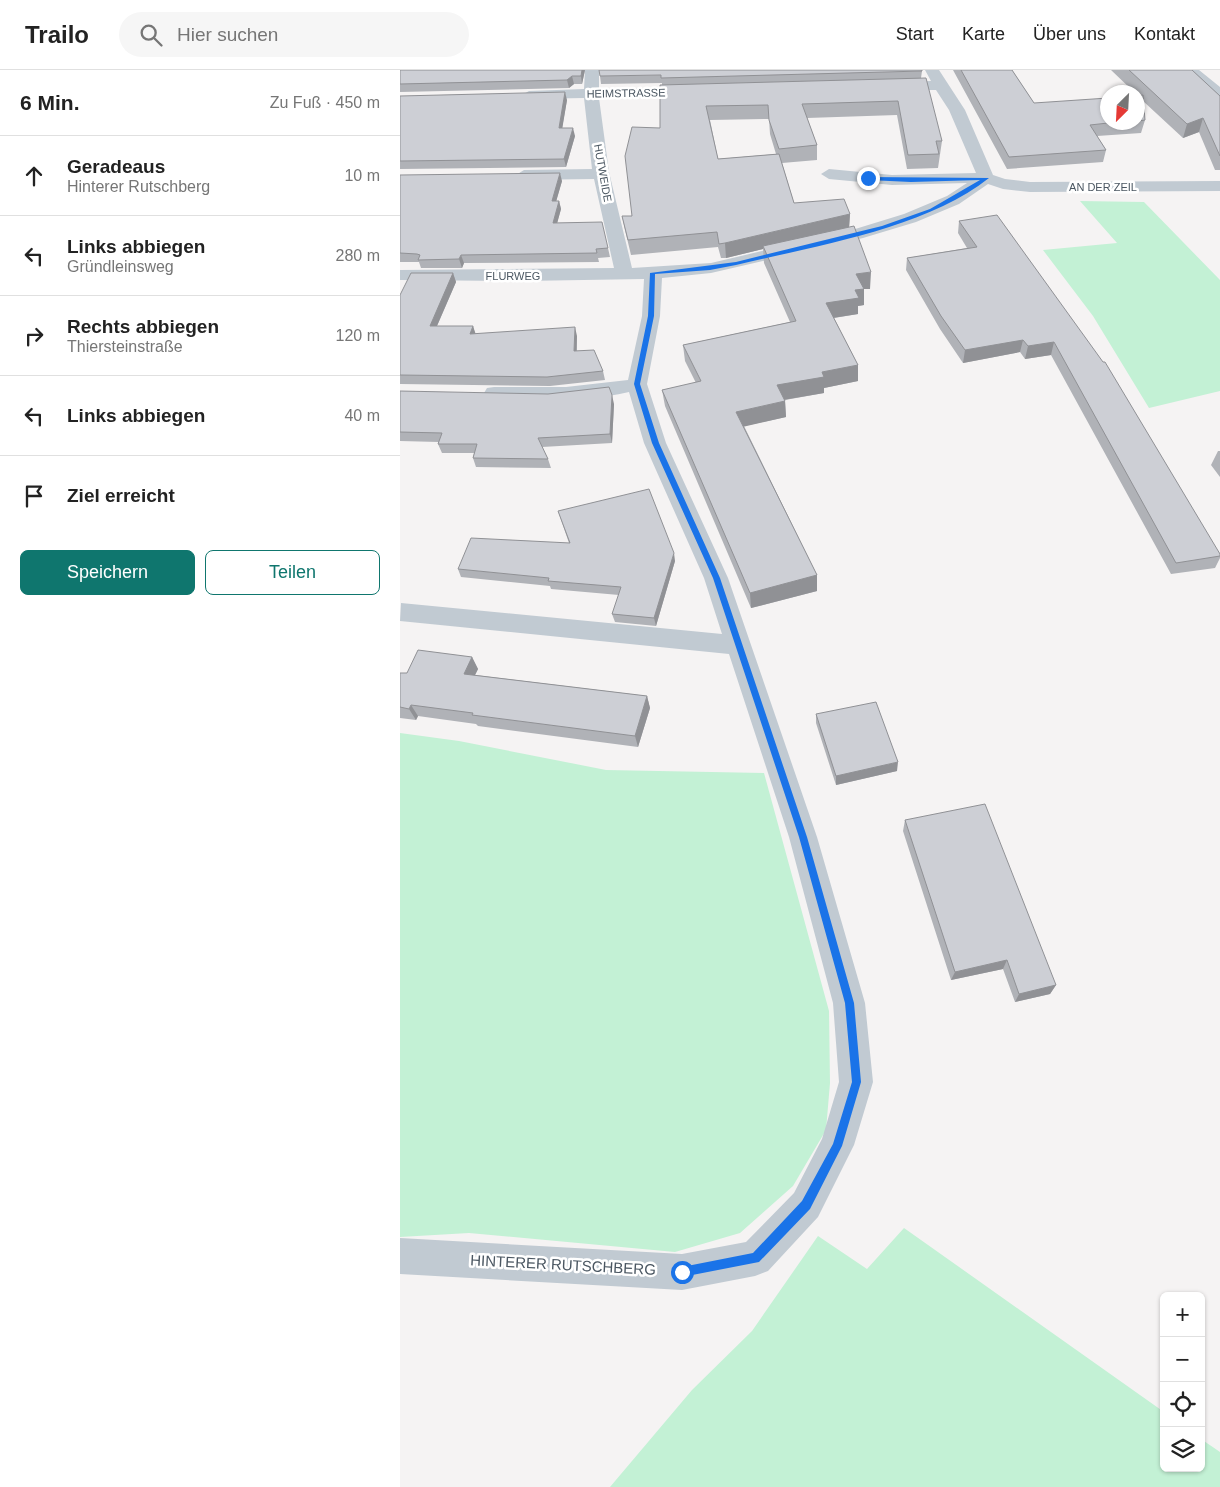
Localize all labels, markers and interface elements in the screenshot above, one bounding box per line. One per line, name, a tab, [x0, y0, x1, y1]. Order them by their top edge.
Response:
search box	[119, 12, 469, 57]
text: Trailo	[25, 21, 89, 48]
icon: search	[137, 21, 165, 49]
text: Hier suchen	[177, 24, 278, 45]
text: Start	[896, 24, 934, 44]
text: Karte	[962, 24, 1005, 44]
text: Über uns	[1033, 24, 1106, 44]
text: Kontakt	[1134, 24, 1195, 44]
north arrow	[1100, 85, 1145, 130]
street label: HEIMSTRASSE	[586, 86, 666, 100]
text: 6 Min.	[20, 91, 80, 114]
text: Zu Fuß · 450 m	[270, 94, 380, 111]
street label: HUTWEIDE	[592, 143, 614, 203]
text: Geradeaus	[67, 156, 165, 177]
icon: ahead	[20, 162, 48, 190]
text: 10 m	[344, 167, 380, 184]
route end	[857, 167, 880, 190]
text: Hinterer Rutschberg	[67, 178, 210, 195]
street label: AN DER ZEIL	[1069, 181, 1137, 193]
text: Links abbiegen	[67, 236, 205, 257]
icon: left	[20, 242, 48, 270]
text: 280 m	[336, 247, 380, 264]
text: Gründleinsweg	[67, 258, 174, 275]
street label: FLURWEG	[486, 270, 540, 282]
text: Rechts abbiegen	[67, 316, 219, 337]
icon: right	[20, 322, 48, 350]
text: 120 m	[336, 327, 380, 344]
text: Thiersteinstraße	[67, 338, 183, 355]
icon: left	[20, 402, 48, 430]
text: Links abbiegen	[67, 405, 205, 426]
text: 40 m	[344, 407, 380, 424]
icon: arrive	[20, 482, 48, 510]
text: Ziel erreicht	[67, 485, 175, 506]
button: Speichern	[20, 550, 195, 595]
button: Teilen	[205, 550, 380, 595]
street label: HINTERER RUTSCHBERG	[470, 1251, 656, 1278]
route start	[671, 1261, 694, 1284]
map controls	[1160, 1292, 1205, 1472]
button: +	[1160, 1292, 1205, 1337]
button: −	[1160, 1337, 1205, 1382]
button: locate	[1160, 1382, 1205, 1427]
button: layers	[1160, 1427, 1205, 1472]

